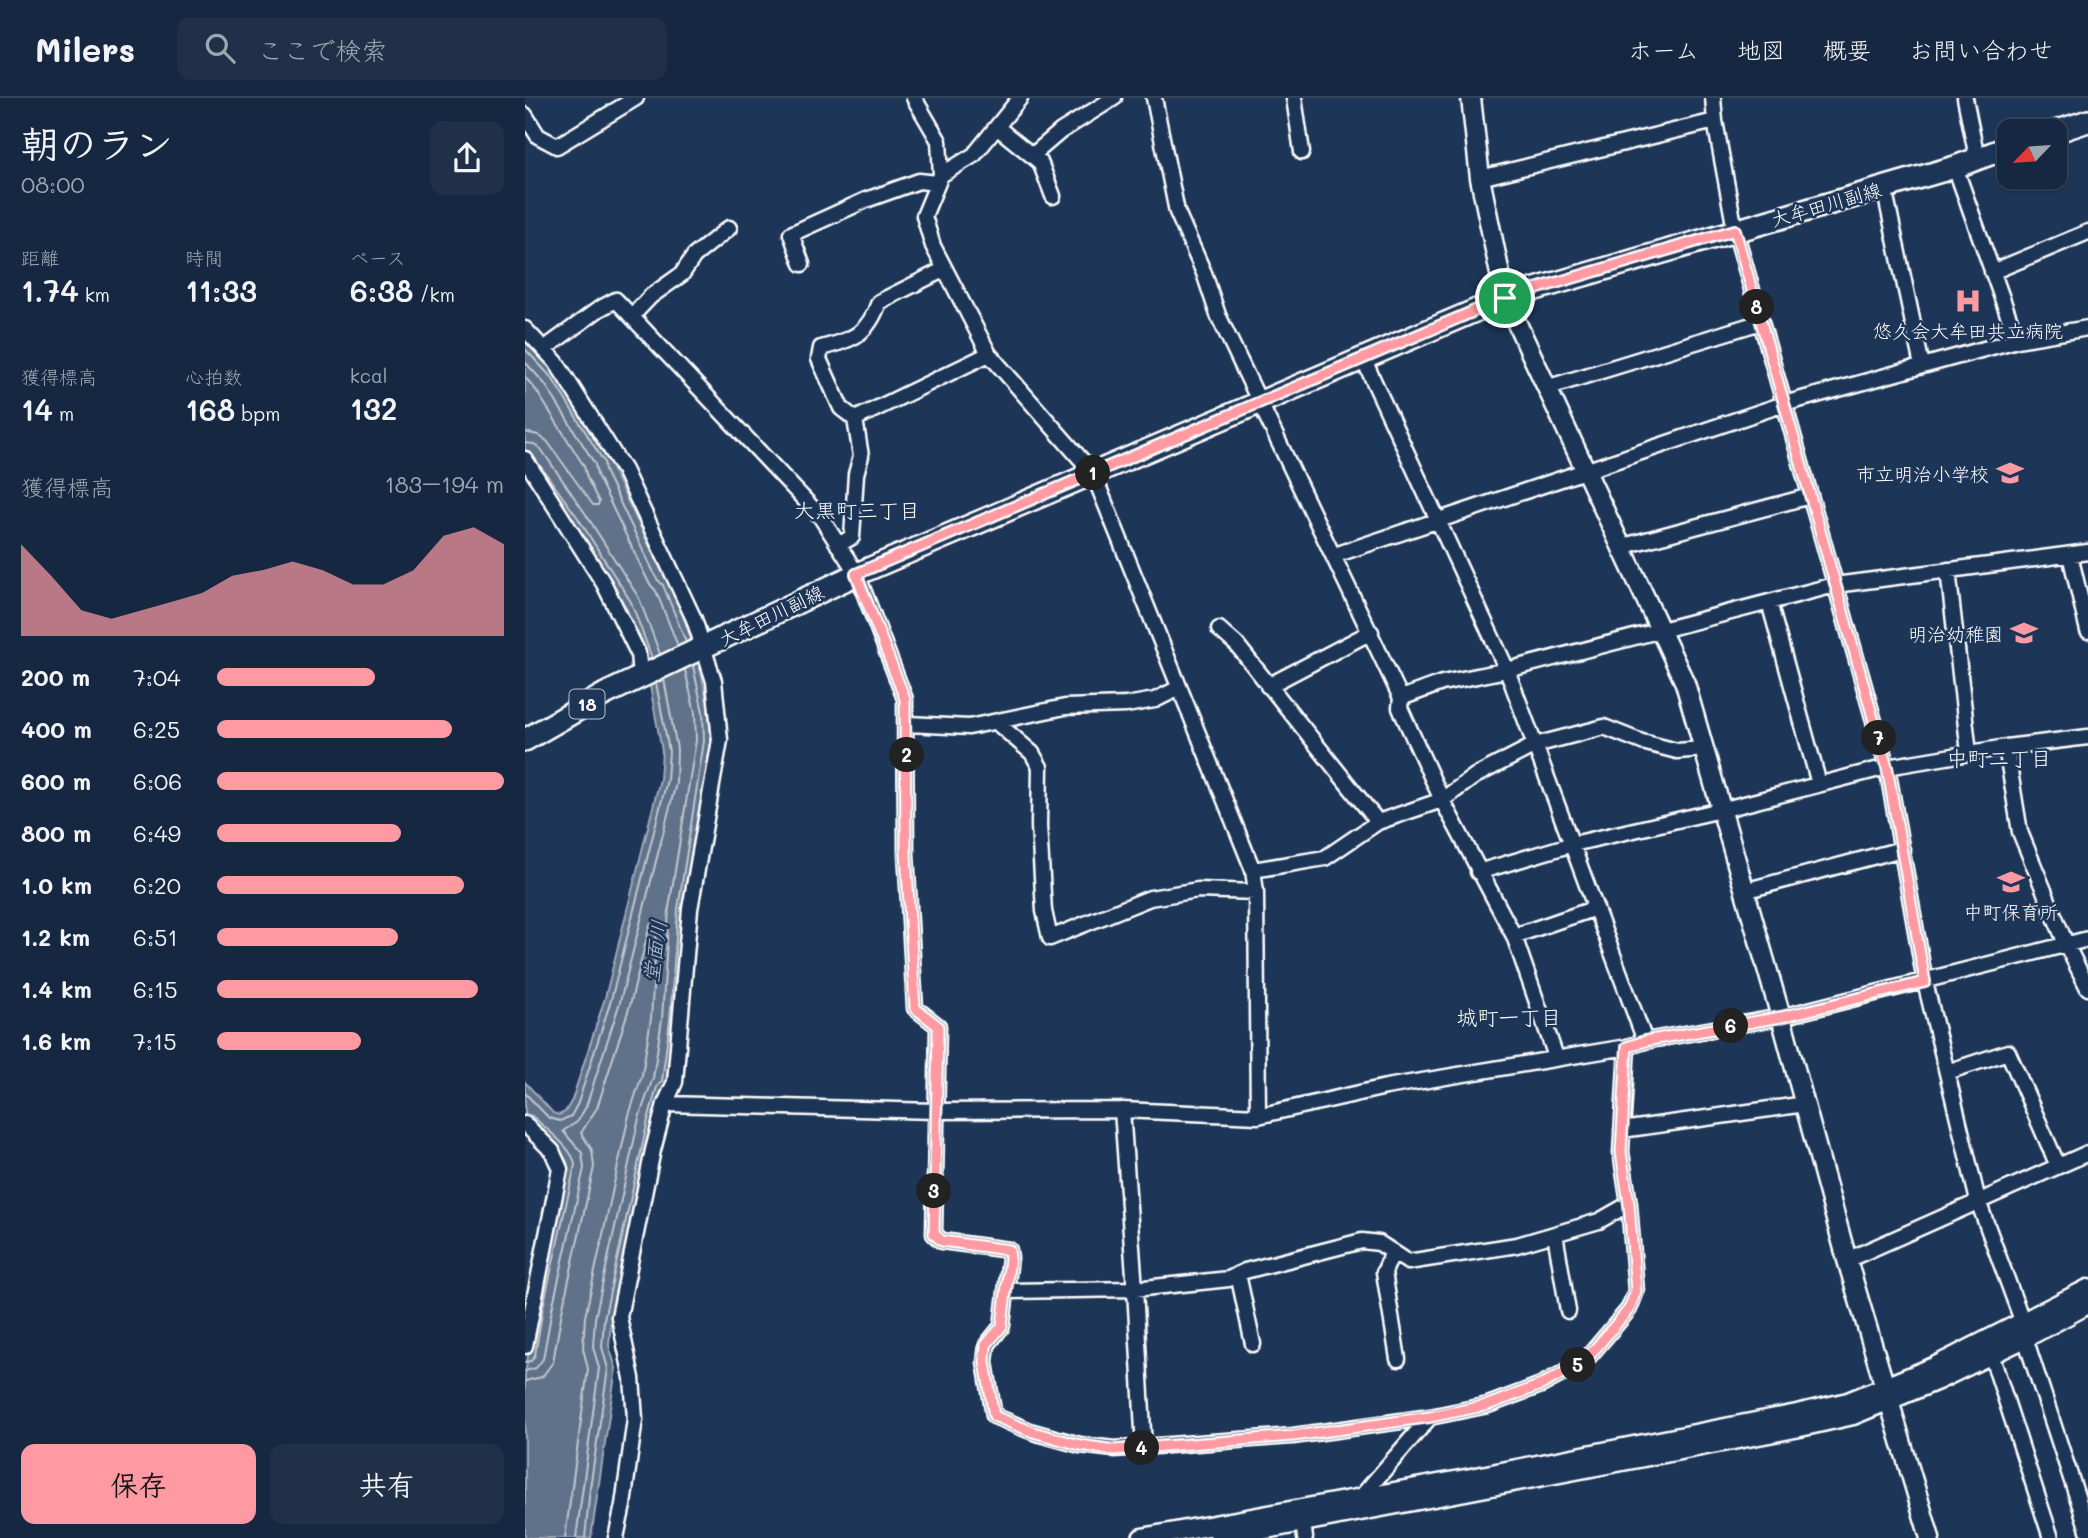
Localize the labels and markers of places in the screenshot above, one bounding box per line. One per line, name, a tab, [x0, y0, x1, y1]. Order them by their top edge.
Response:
pin	[1475, 268, 1535, 328]
hospital icon: 悠久会大牟田共立病院	[1953, 286, 1983, 316]
pin: 8	[1739, 290, 1775, 325]
place label: 悠久会大牟田共立病院	[1873, 318, 2063, 343]
pin: 1	[1075, 456, 1111, 490]
school or university icon: 市立明治小学校	[1995, 458, 2025, 488]
place label: 市立明治小学校	[1856, 461, 1989, 486]
school or university icon: 明治幼稚園	[2009, 618, 2039, 648]
place label: 明治幼稚園	[1908, 621, 2003, 646]
pin: 7	[1861, 720, 1897, 756]
pin: 2	[889, 738, 925, 772]
school or university icon: 中町保育所	[1996, 867, 2026, 897]
place label: 中町保育所	[1963, 899, 2059, 924]
pin: 6	[1713, 1009, 1749, 1044]
pin: 3	[917, 1174, 951, 1208]
pin: 5	[1561, 1348, 1595, 1382]
pin: 4	[1125, 1430, 1159, 1466]

